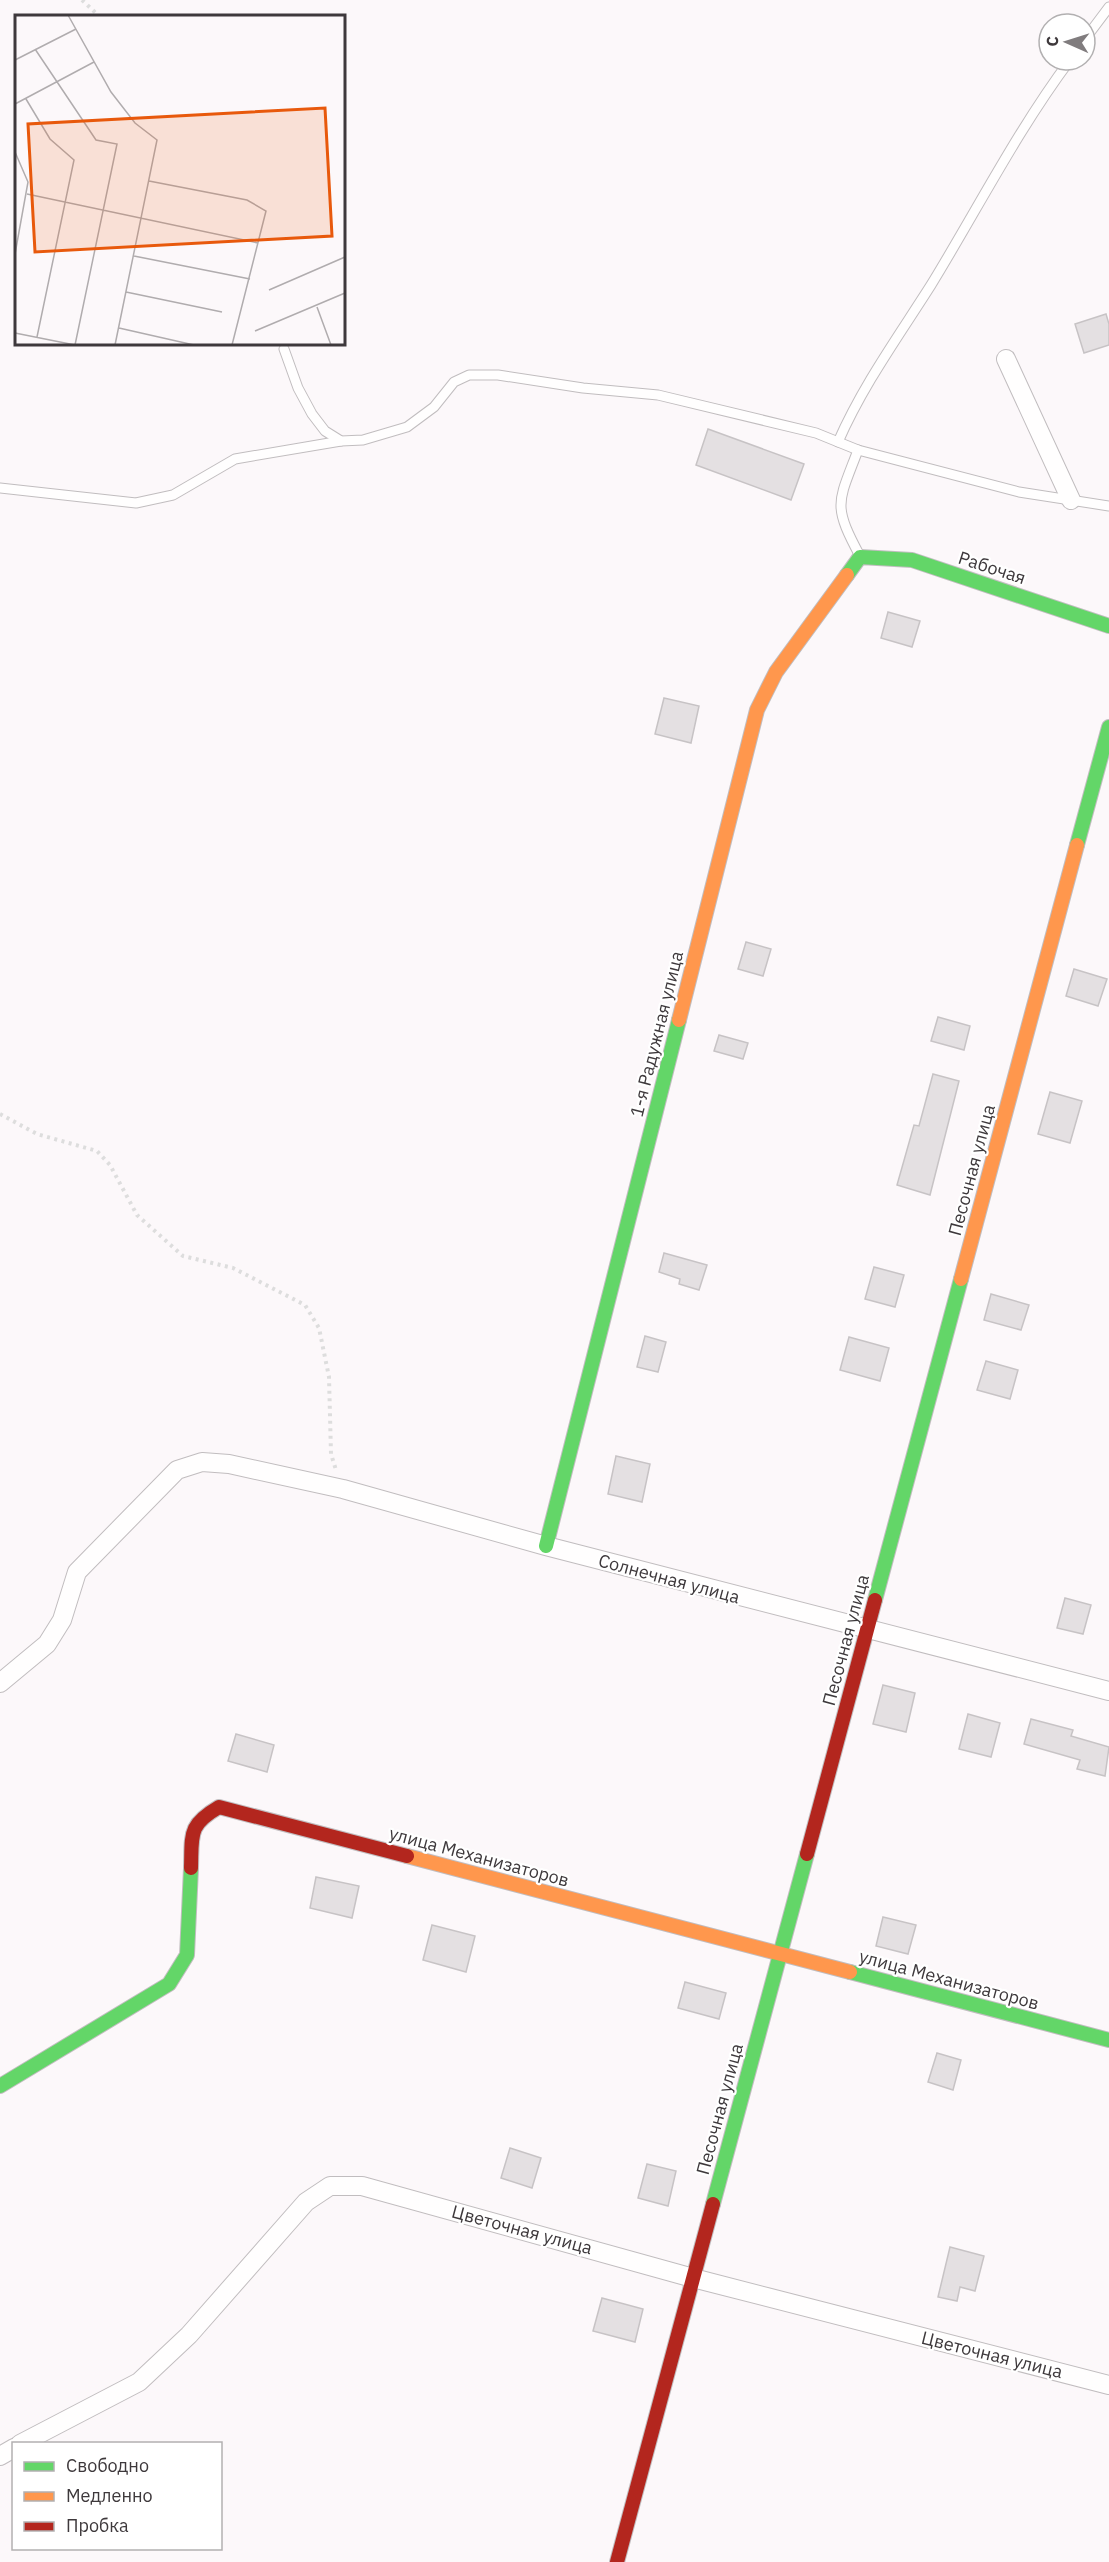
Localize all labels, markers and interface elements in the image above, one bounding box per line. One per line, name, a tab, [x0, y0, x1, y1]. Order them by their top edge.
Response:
north arrow	[1037, 12, 1097, 72]
inset map	[15, 15, 345, 345]
text: С	[1042, 35, 1062, 47]
street label: Рабочая	[956, 546, 1029, 589]
street label: 1-я Радужная улица	[625, 948, 688, 1119]
street label: Песочная улица	[943, 1101, 1000, 1238]
street label: Солнечная улица	[596, 1549, 743, 1609]
street label: Песочная улица	[817, 1571, 874, 1708]
street label: улица Механизаторов	[387, 1821, 572, 1892]
street label: улица Механизаторов	[857, 1944, 1042, 2015]
street label: Песочная улица	[691, 2040, 748, 2177]
street label: Цветочная улица	[449, 2200, 595, 2259]
street label: Цветочная улица	[919, 2326, 1066, 2383]
legend	[12, 2442, 222, 2550]
text: Свободно	[66, 2454, 149, 2477]
text: Медленно	[66, 2484, 153, 2507]
text: Пробка	[66, 2514, 129, 2537]

